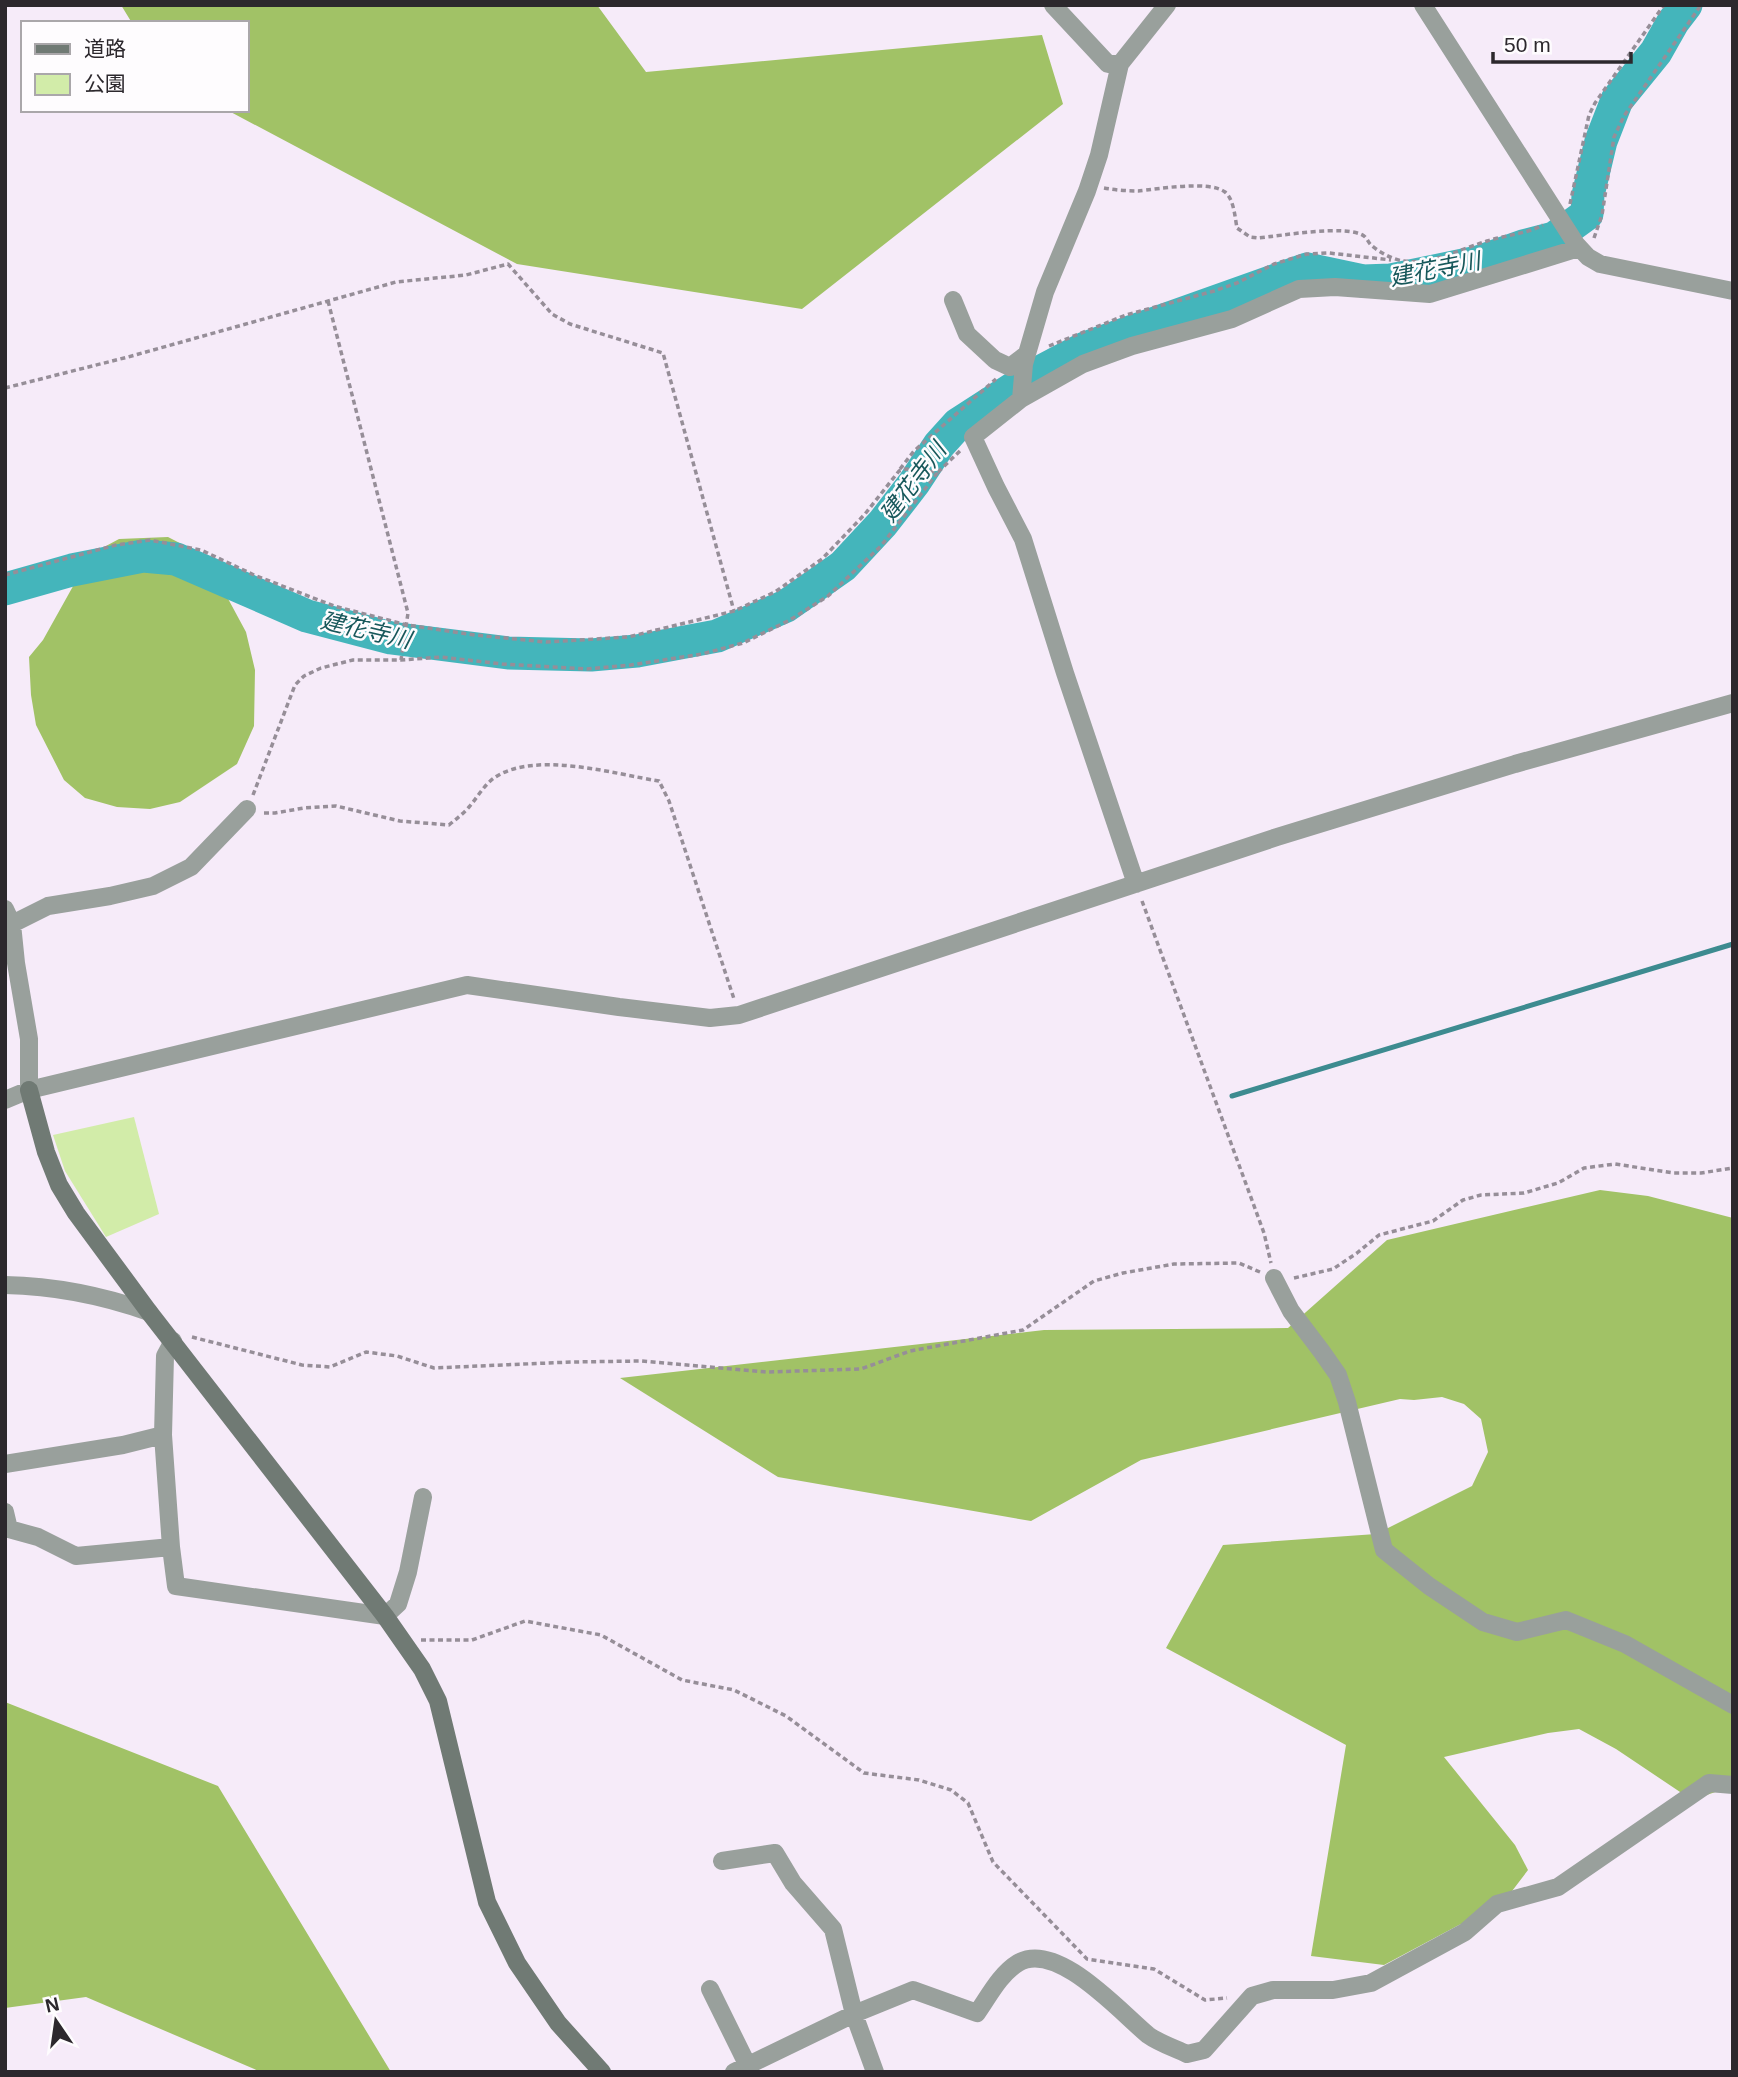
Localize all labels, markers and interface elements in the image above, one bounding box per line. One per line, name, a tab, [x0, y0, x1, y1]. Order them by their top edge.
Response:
legend	[21, 21, 248, 112]
scale bar	[1493, 21, 1631, 65]
text: 50 m	[1504, 33, 1551, 56]
text: 道路	[84, 37, 126, 60]
text: 公園	[84, 72, 126, 95]
water label: 建花寺川	[1387, 247, 1486, 291]
water label: 建花寺川	[875, 435, 953, 527]
water label: 建花寺川	[318, 607, 417, 654]
north arrow	[21, 1986, 91, 2056]
text: N	[43, 1993, 61, 2017]

